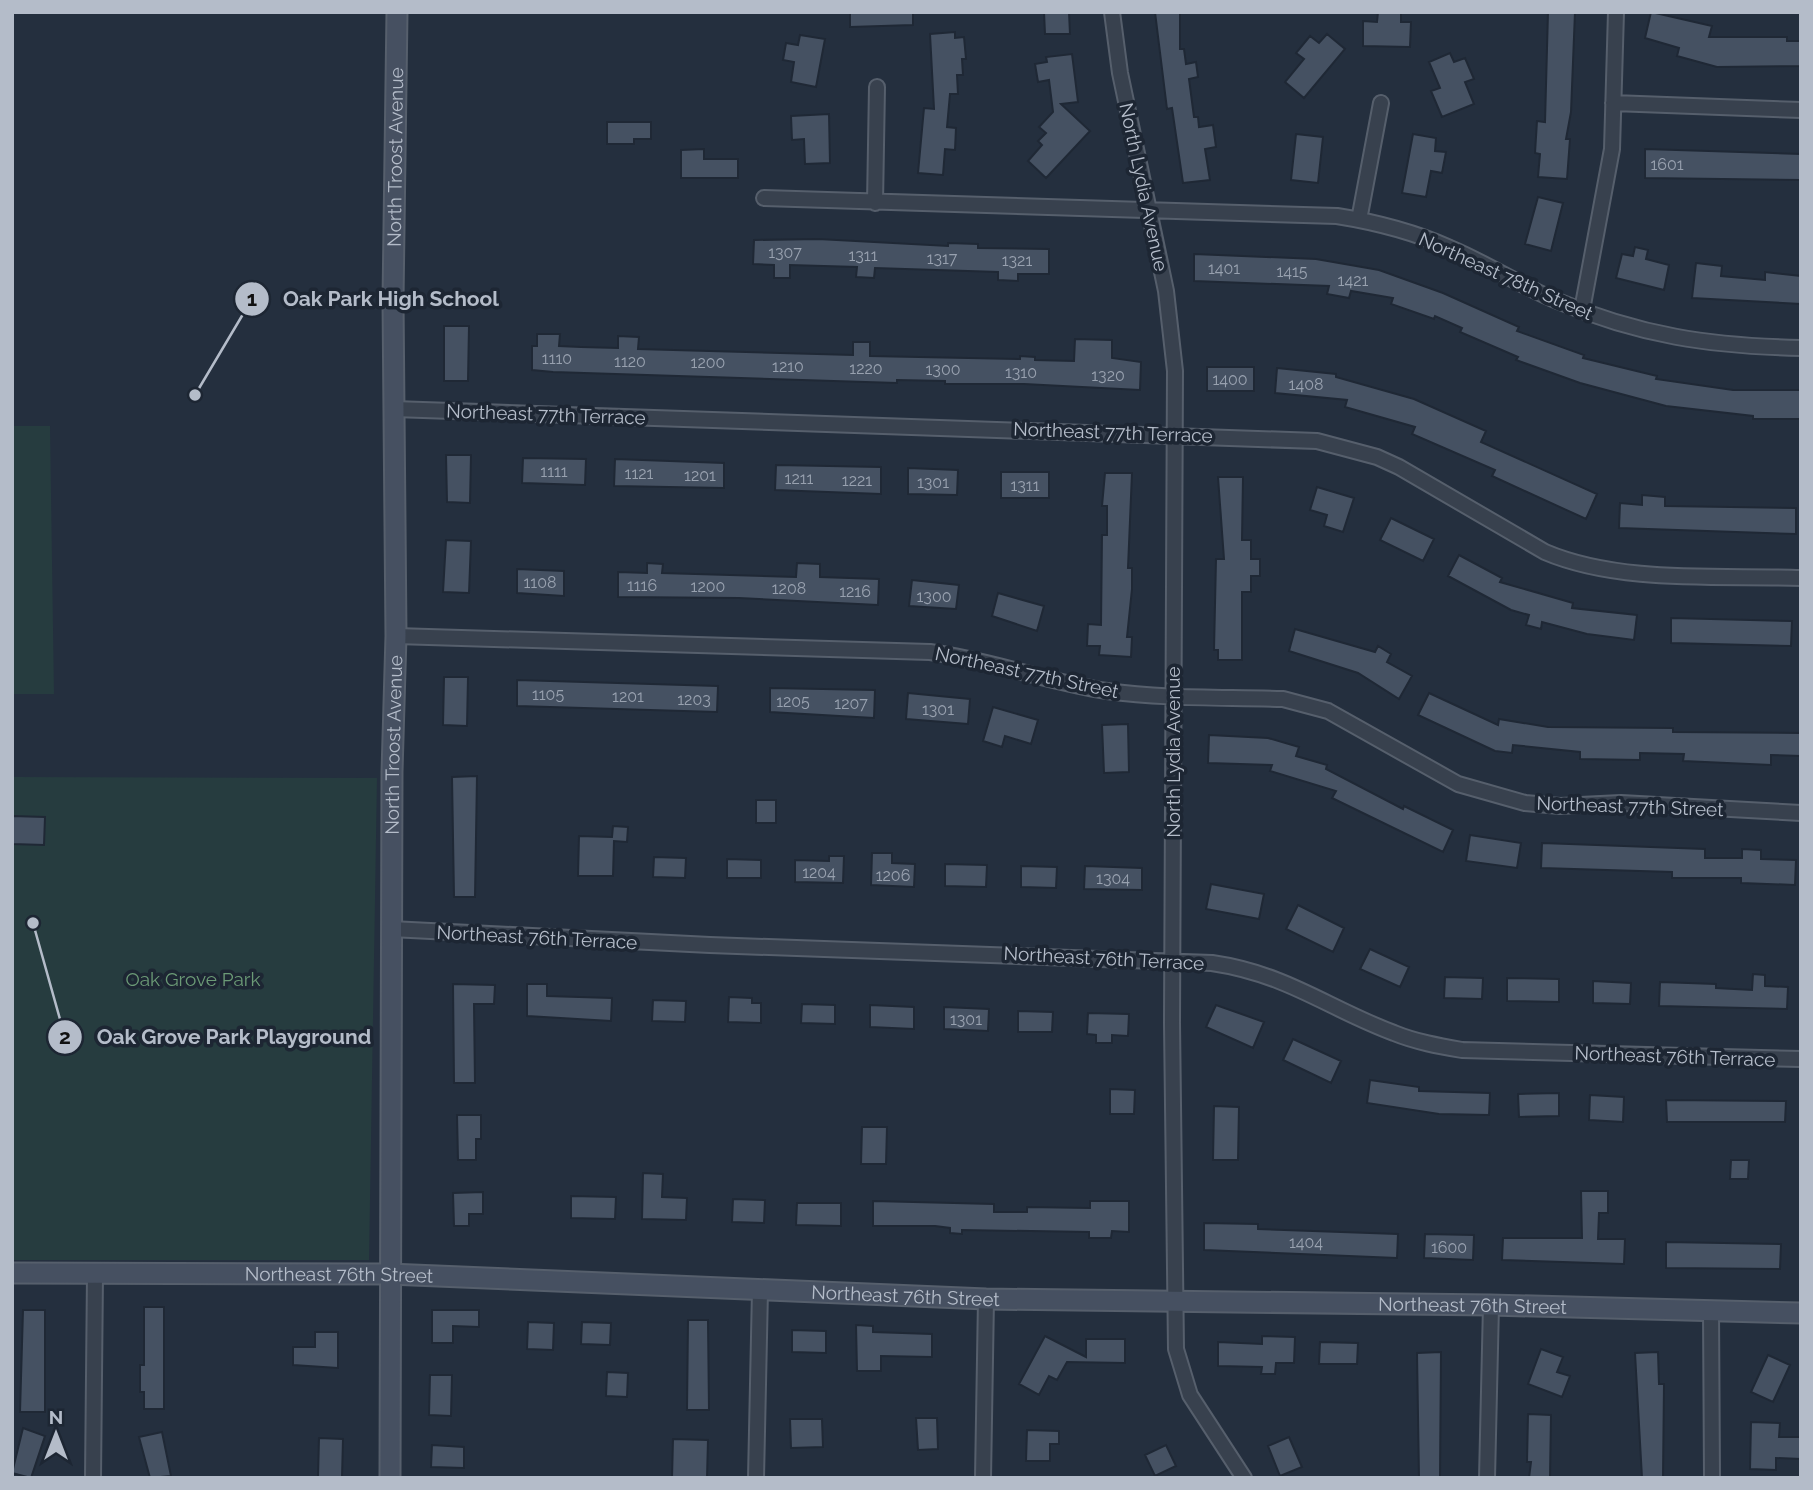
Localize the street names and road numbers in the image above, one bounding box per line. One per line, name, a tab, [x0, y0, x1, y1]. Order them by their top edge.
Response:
street label: North Troost Avenue	[383, 67, 407, 247]
street label: North Lydia Avenue	[1115, 101, 1173, 273]
street label: Northeast 78th Street	[1416, 228, 1597, 325]
street label: Northeast 77th Terrace	[446, 400, 646, 428]
street label: Northeast 77th Terrace	[1013, 418, 1213, 446]
street label: Northeast 77th Street	[933, 642, 1121, 702]
street label: North Troost Avenue	[381, 655, 406, 835]
street label: North Lydia Avenue	[1162, 666, 1184, 838]
street label: Northeast 77th Street	[1536, 792, 1725, 820]
street label: Northeast 76th Terrace	[436, 921, 638, 953]
street label: Northeast 76th Terrace	[1003, 942, 1205, 974]
street label: Northeast 76th Terrace	[1574, 1042, 1776, 1070]
street label: Northeast 76th Street	[245, 1263, 434, 1287]
street label: Northeast 76th Street	[811, 1281, 1001, 1310]
street label: Northeast 76th Street	[1378, 1293, 1568, 1318]

